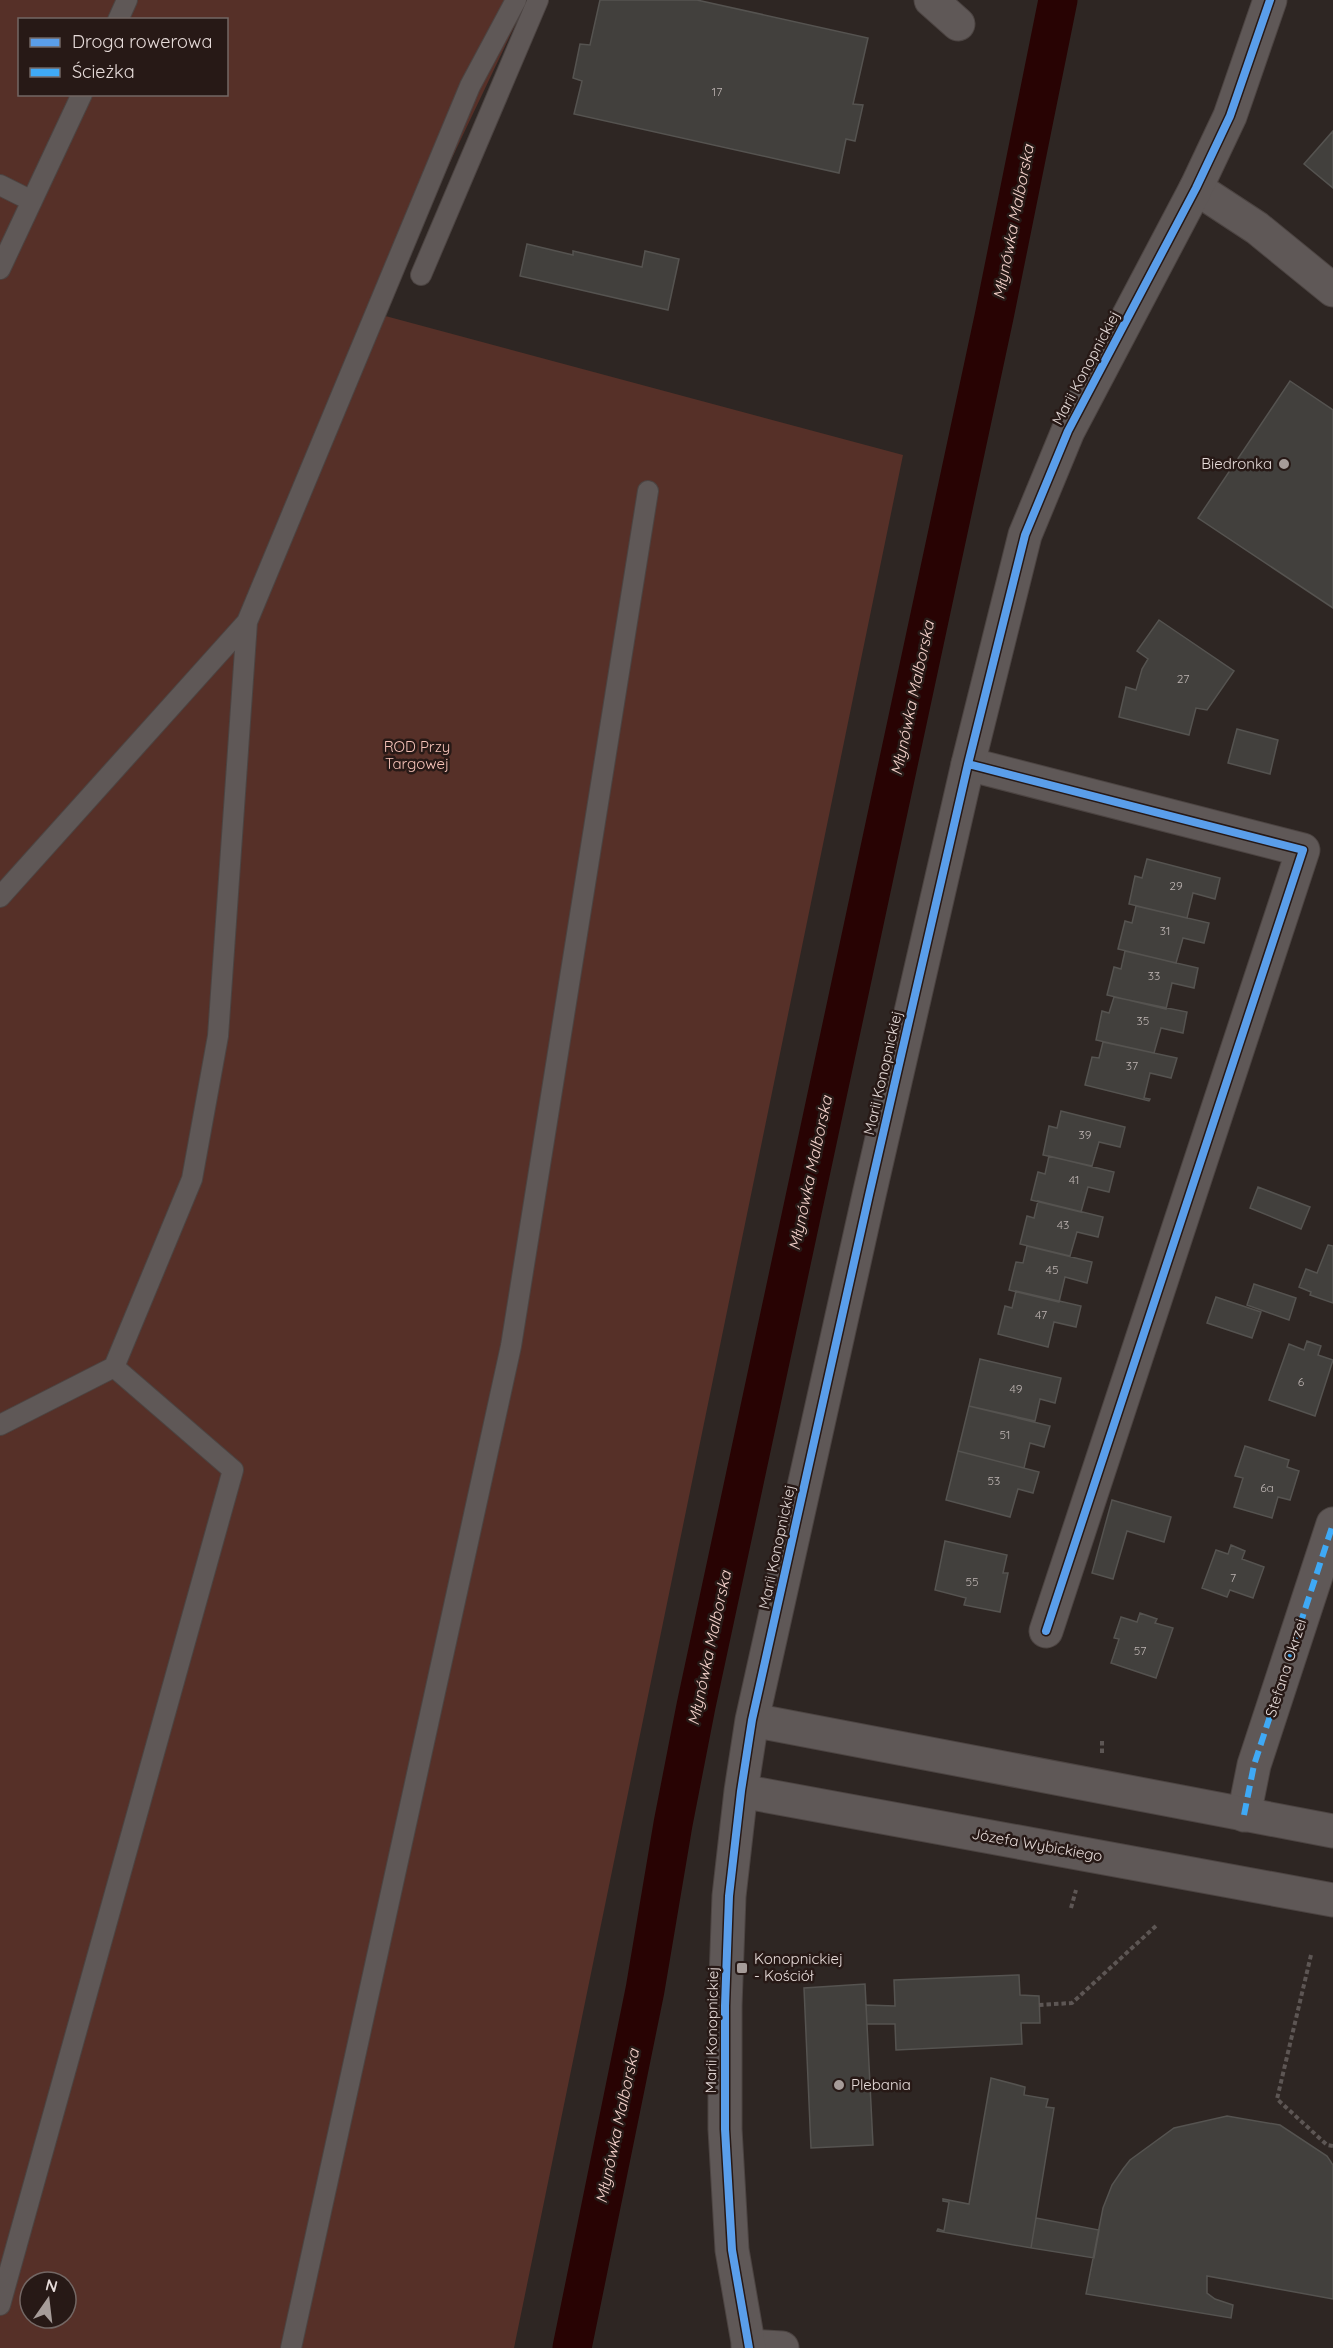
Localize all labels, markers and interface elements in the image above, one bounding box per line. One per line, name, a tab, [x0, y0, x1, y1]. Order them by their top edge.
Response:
legend	[18, 18, 228, 96]
text: Droga rowerowa	[72, 30, 212, 53]
text: Ścieżka	[72, 60, 135, 83]
house number: 17	[712, 84, 722, 99]
water label: Młynówka Malborska	[988, 142, 1038, 301]
street label: Marii Konopnickiej	[1047, 307, 1124, 428]
place label: Biedronka	[1201, 454, 1272, 473]
marker: Biedronka	[1277, 457, 1291, 471]
water label: Młynówka Malborska	[886, 618, 938, 777]
house number: 27	[1177, 671, 1189, 686]
park label: ROD Przy Targowej	[384, 737, 450, 773]
house number: 29	[1169, 878, 1183, 893]
house number: 31	[1160, 923, 1170, 938]
house number: 33	[1148, 968, 1160, 983]
street label: Marii Konopnickiej	[859, 1009, 906, 1137]
house number: 35	[1137, 1013, 1149, 1028]
house number: 37	[1126, 1058, 1138, 1073]
water label: Młynówka Malborska	[784, 1093, 836, 1252]
house number: 39	[1079, 1127, 1092, 1142]
house number: 41	[1069, 1172, 1079, 1187]
house number: 43	[1057, 1217, 1069, 1232]
house number: 45	[1046, 1262, 1058, 1277]
house number: 47	[1035, 1307, 1047, 1322]
house number: 6	[1298, 1374, 1305, 1389]
house number: 49	[1010, 1381, 1023, 1396]
house number: 51	[1000, 1427, 1010, 1442]
house number: 53	[988, 1473, 1000, 1488]
house number: 6a	[1260, 1480, 1274, 1495]
street label: Marii Konopnickiej	[754, 1483, 799, 1611]
water label: Młynówka Malborska	[683, 1568, 735, 1727]
house number: 7	[1230, 1570, 1236, 1585]
house number: 55	[965, 1574, 979, 1589]
street label: Stefana Okrzei	[1261, 1616, 1310, 1719]
house number: 57	[1134, 1643, 1146, 1658]
street label: Józefa Wybickiego	[970, 1824, 1104, 1865]
place label: Konopnickiej - Kościół	[754, 1949, 843, 1985]
marker: Konopnickiej - Kościół	[735, 1961, 749, 1975]
street label: Marii Konopnickiej	[701, 1966, 722, 2094]
water label: Młynówka Malborska	[591, 2046, 643, 2205]
place label: Plebania	[851, 2075, 911, 2094]
marker: Plebania	[832, 2078, 846, 2092]
north arrow	[18, 2270, 78, 2330]
text: N	[44, 2274, 60, 2297]

